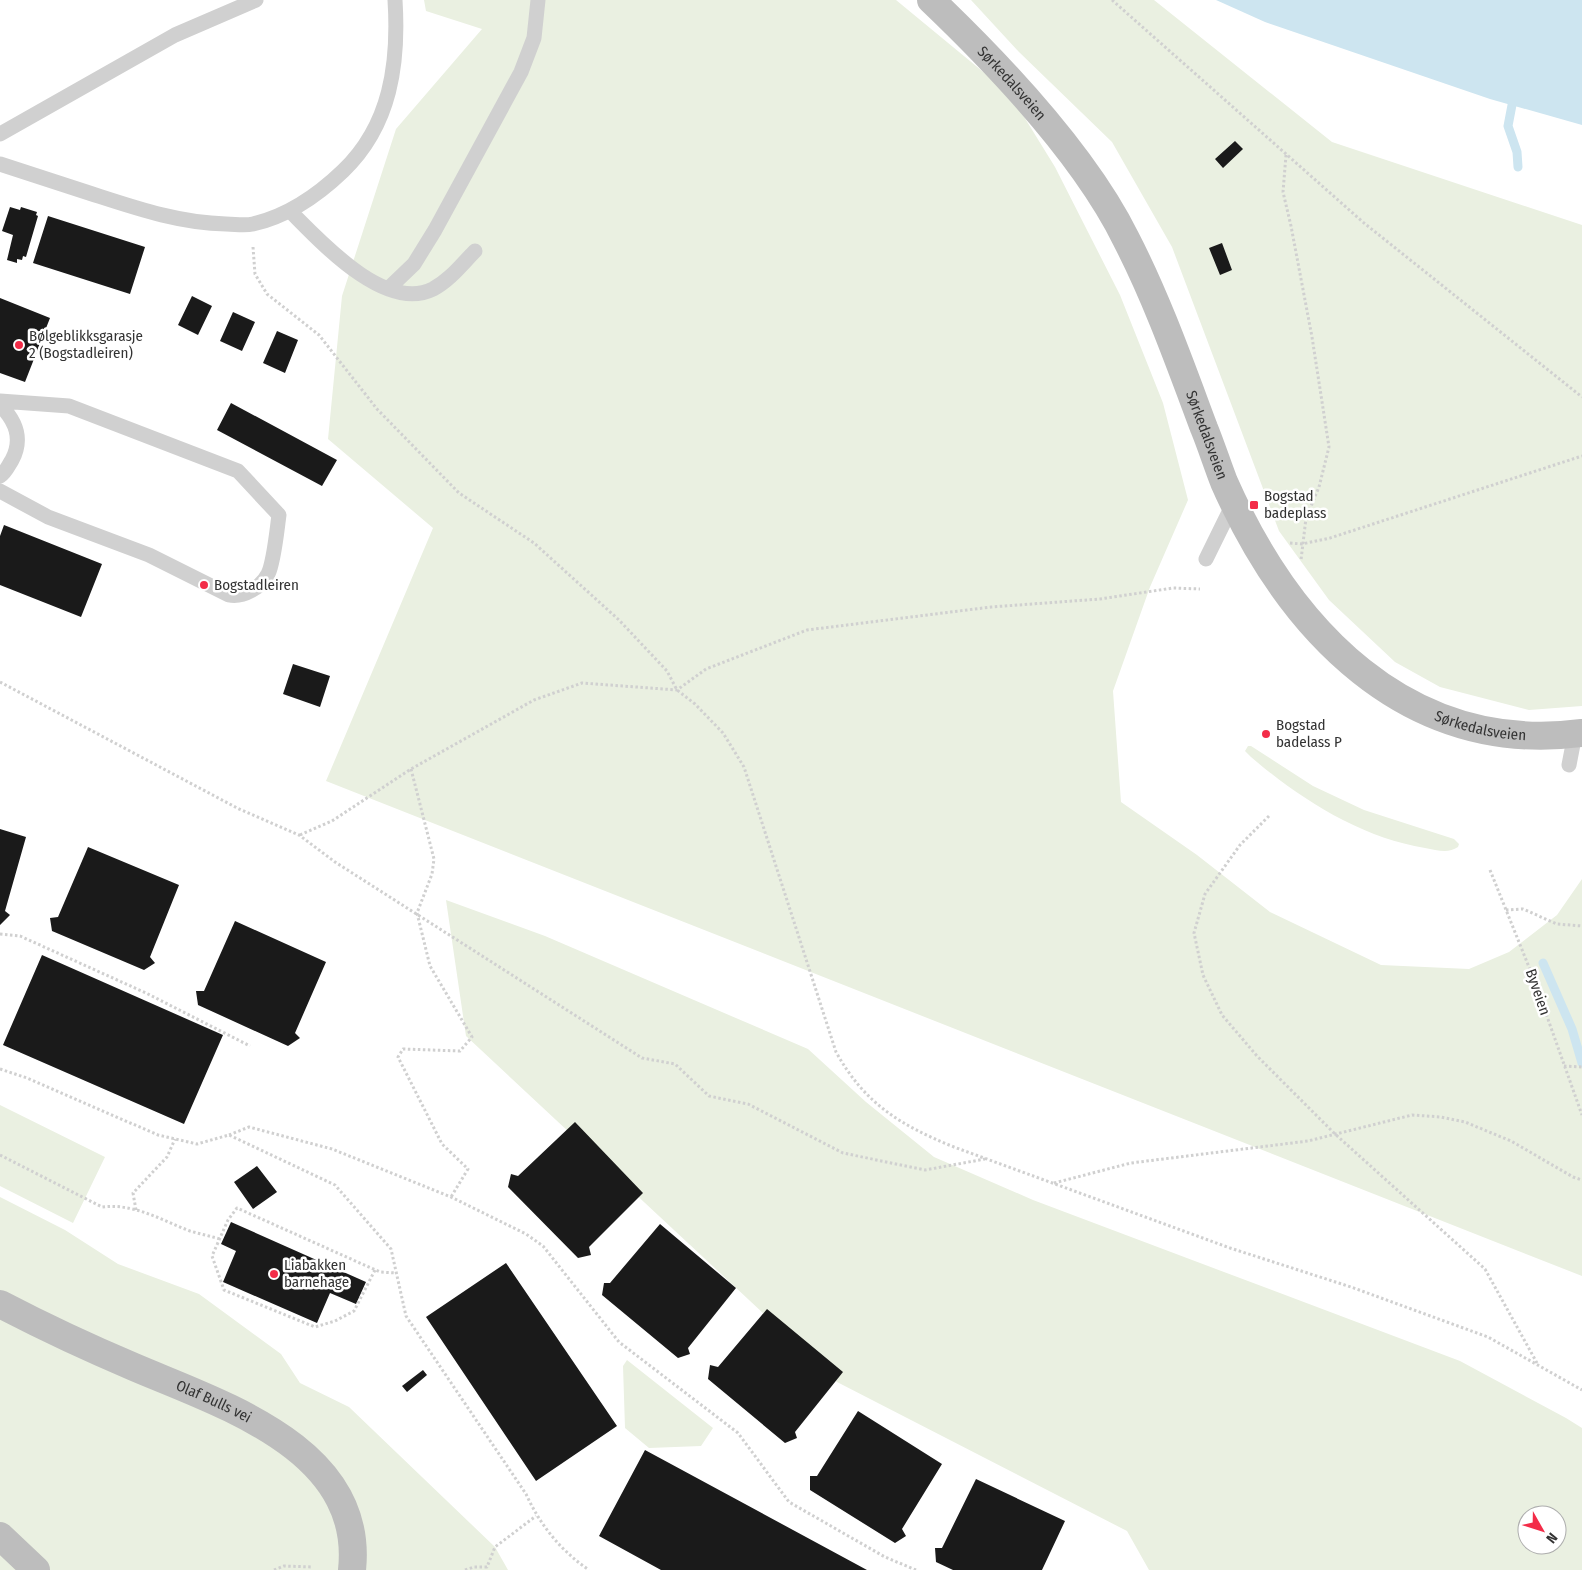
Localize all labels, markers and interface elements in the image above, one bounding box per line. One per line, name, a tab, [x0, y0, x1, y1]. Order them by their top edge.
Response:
street label: Sørkedalsveien	[974, 42, 1050, 124]
place label: Bølgeblikksgarasje 2 (Bogstadleiren)	[29, 327, 143, 362]
marker: Bølgeblikksgarasje 2 (Bogstadleiren)	[13, 339, 25, 351]
street label: Sørkedalsveien	[1182, 388, 1231, 482]
place label: Bogstad badeplass	[1264, 487, 1326, 522]
marker: Bogstad badeplass	[1248, 499, 1260, 511]
place label: Bogstadleiren	[214, 576, 299, 594]
marker: Bogstadleiren	[198, 579, 210, 591]
street label: Sørkedalsveien	[1432, 707, 1527, 744]
place label: Bogstad badelass P	[1276, 716, 1342, 751]
marker: Bogstad badelass P	[1260, 728, 1272, 740]
street label: Byveien	[1522, 966, 1554, 1018]
place label: Liabakken barnehage	[284, 1256, 349, 1291]
marker: Liabakken barnehage	[268, 1268, 280, 1280]
street label: Olaf Bulls vei	[173, 1376, 254, 1426]
north arrow	[1517, 1505, 1567, 1555]
text: N	[1542, 1529, 1561, 1546]

